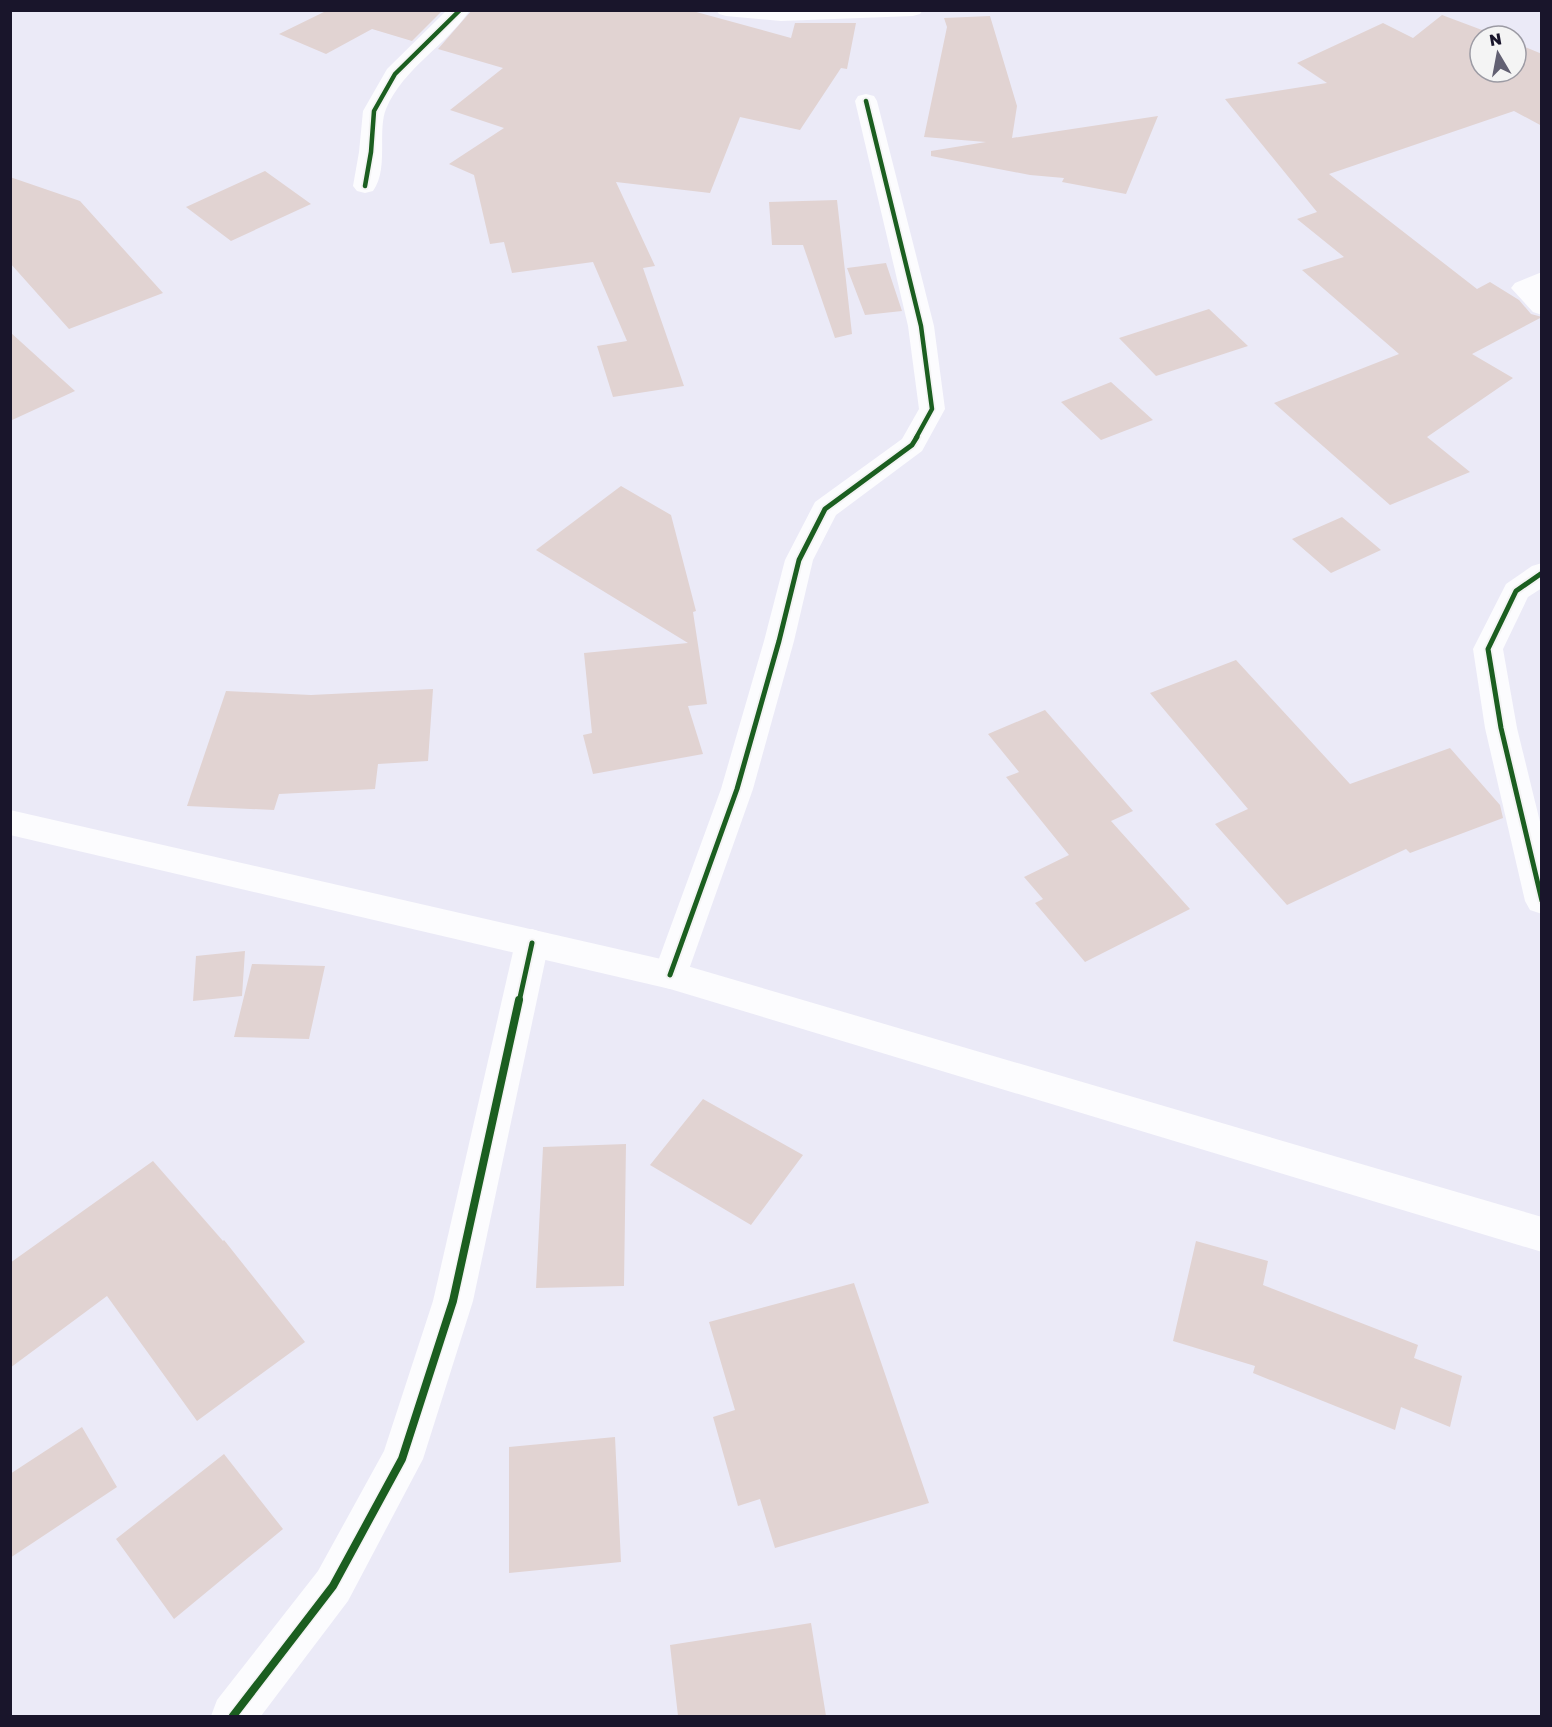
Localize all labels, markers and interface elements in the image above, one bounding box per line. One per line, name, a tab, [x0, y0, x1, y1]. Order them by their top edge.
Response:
north arrow	[1468, 24, 1528, 84]
text: N	[1488, 28, 1503, 50]

